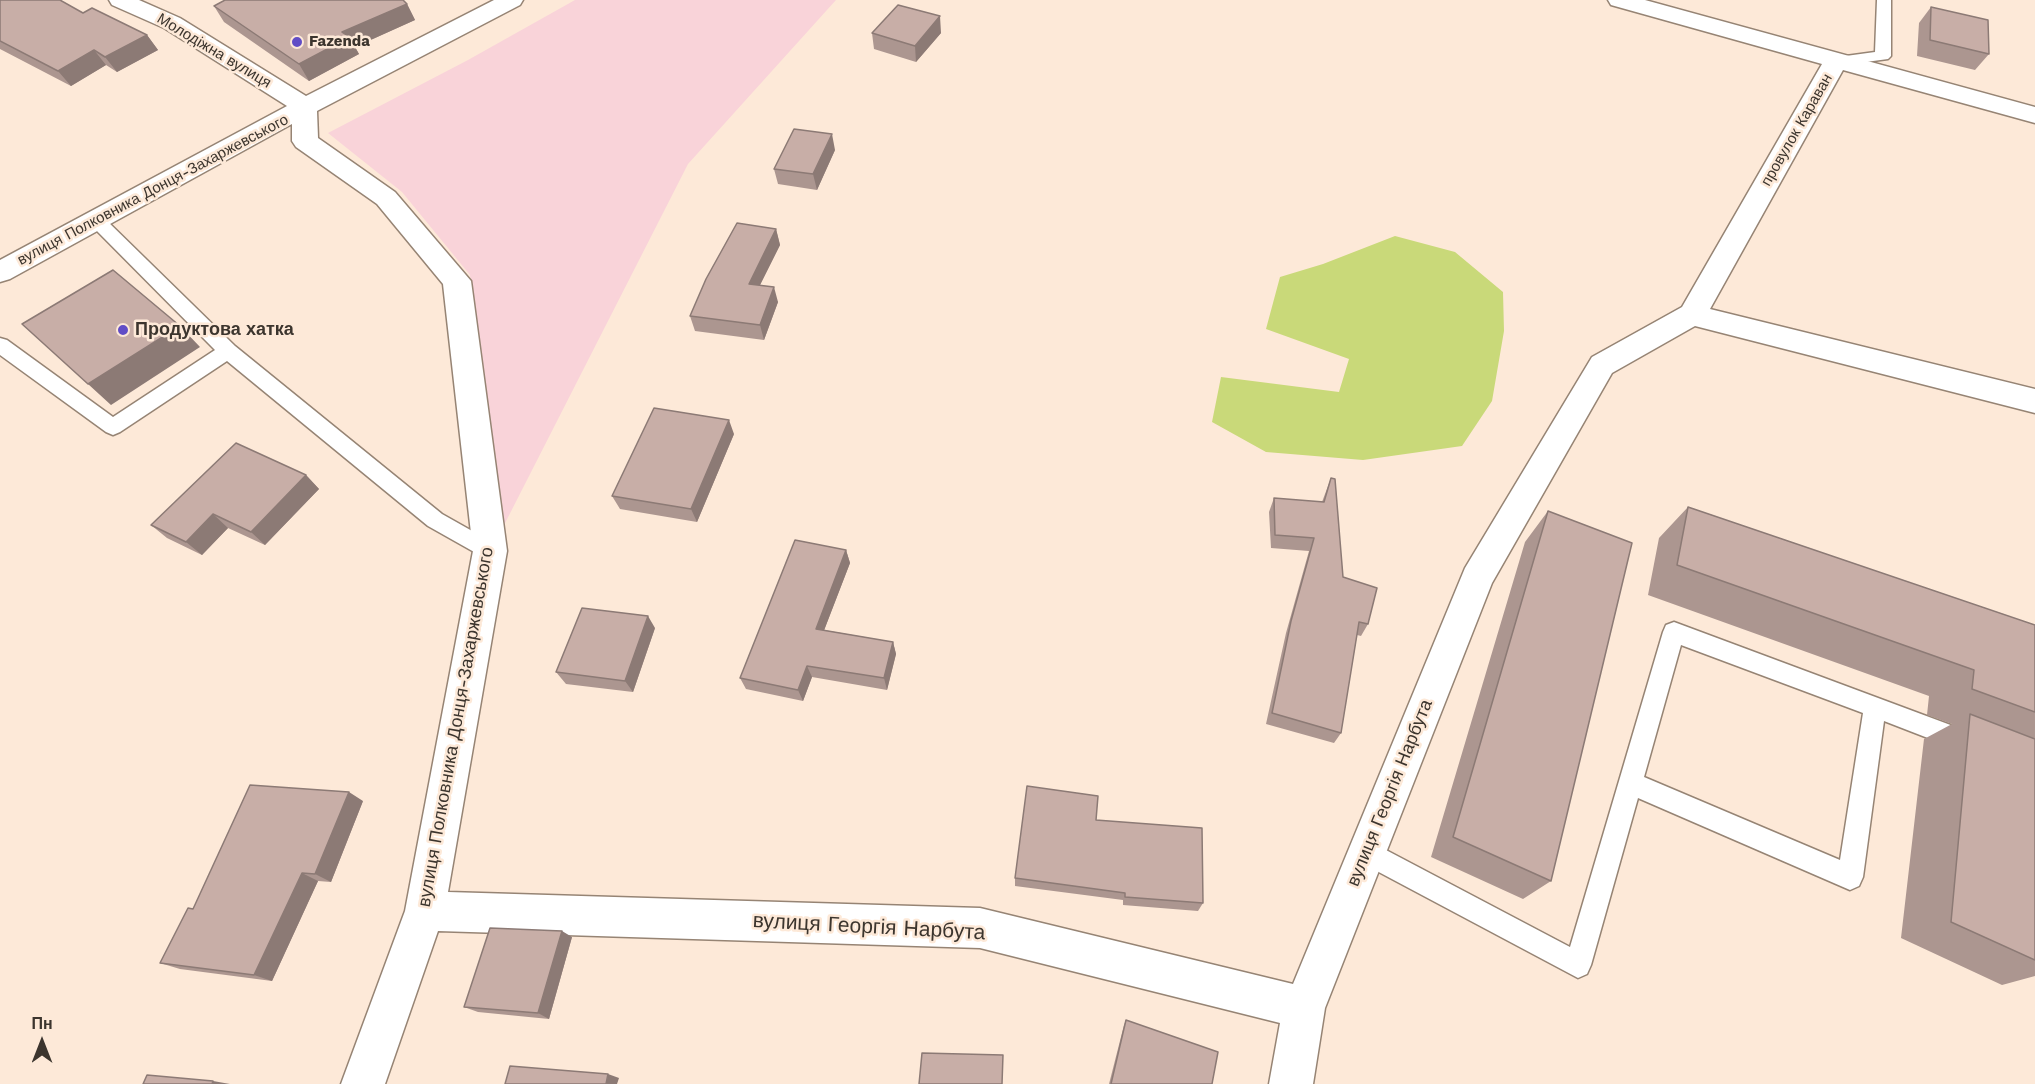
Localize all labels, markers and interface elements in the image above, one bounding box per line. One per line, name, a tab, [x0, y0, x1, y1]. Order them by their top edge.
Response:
street label: Молодіжна вулиця	[154, 10, 274, 92]
place label: Fazenda	[309, 33, 370, 51]
marker: Fazenda	[290, 35, 304, 49]
street label: провулок Караван	[1758, 71, 1836, 189]
street label: вулиця Полковника Донця-Захаржевського	[14, 111, 292, 269]
place label: Продуктова хатка	[135, 319, 294, 341]
marker: Продуктова хатка	[116, 323, 130, 337]
street label: вулиця Полковника Донця-Захаржевського	[414, 545, 498, 909]
street label: вулиця Георгія Нарбута	[1343, 696, 1437, 890]
street label: вулиця Георгія Нарбута	[752, 908, 986, 946]
north arrow	[12, 1012, 72, 1072]
text: Пн	[31, 1014, 53, 1033]

